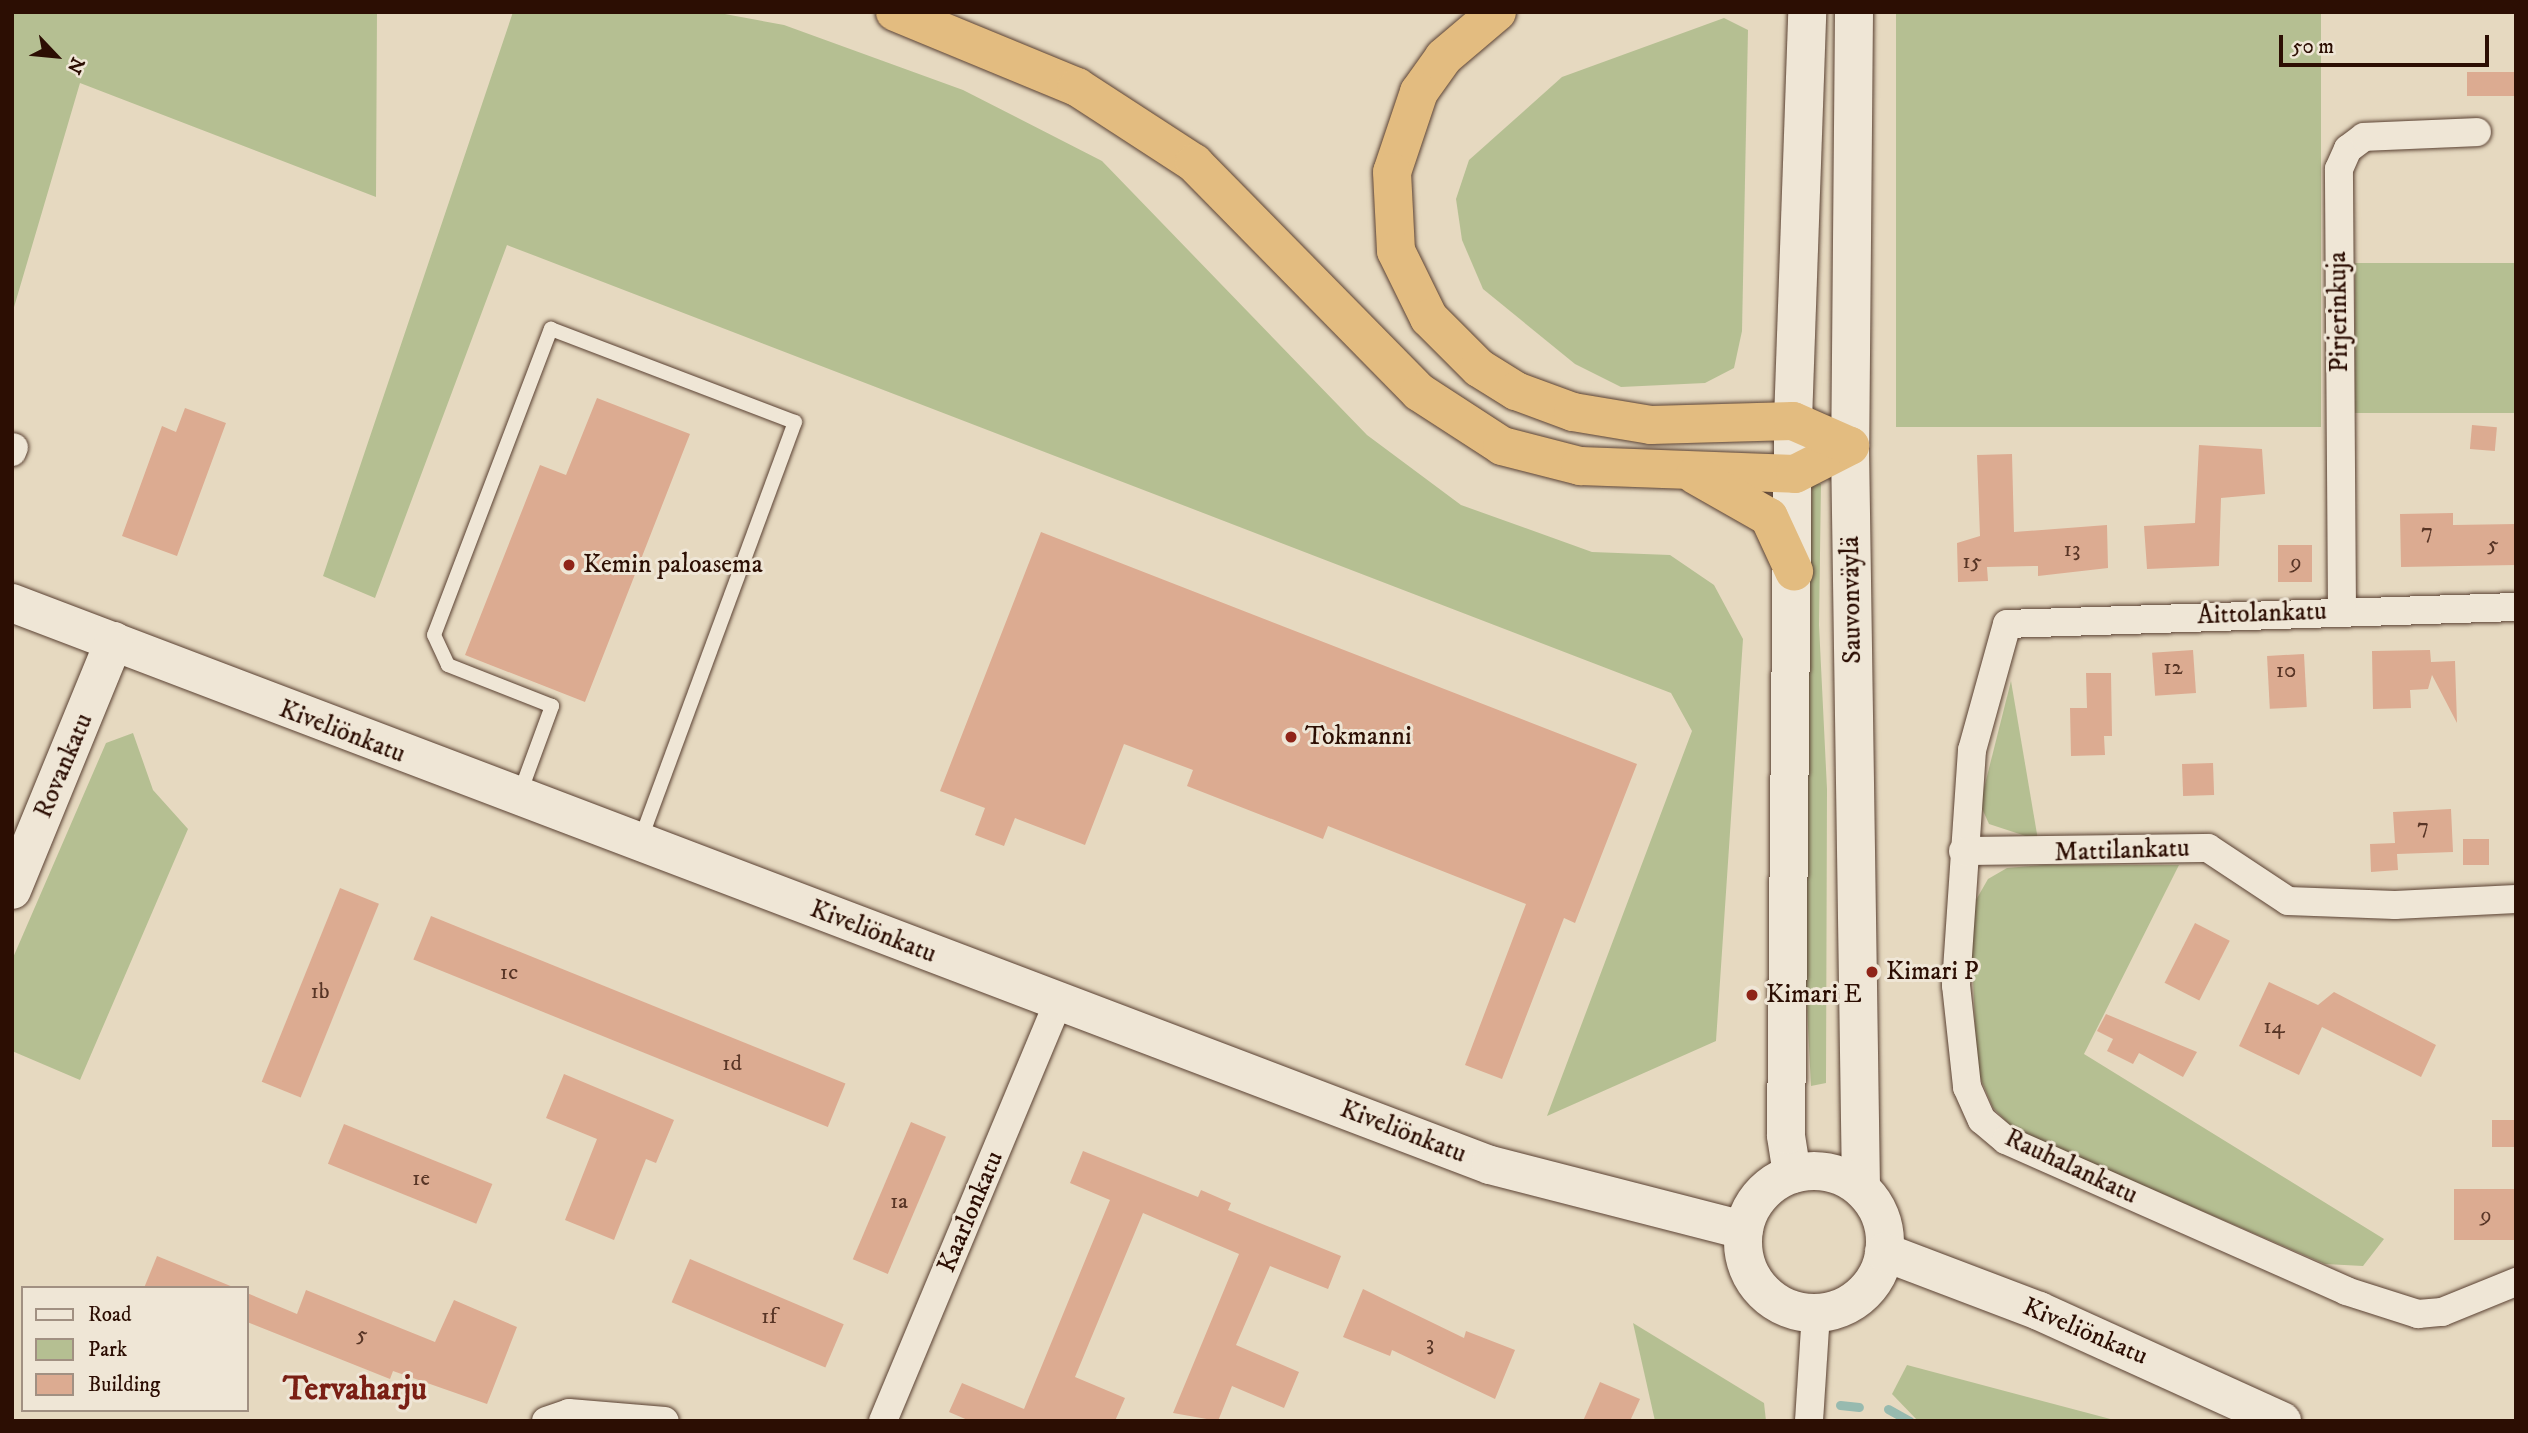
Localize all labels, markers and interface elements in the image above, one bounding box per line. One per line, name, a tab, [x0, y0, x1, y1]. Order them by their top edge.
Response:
north arrow	[21, 21, 91, 91]
scale bar	[2283, 21, 2493, 65]
text: 50 m	[2292, 34, 2334, 60]
text: N	[62, 53, 89, 77]
street label: Pirjerinkuja	[2322, 251, 2356, 373]
house number: 7	[2421, 518, 2433, 546]
house number: 5	[2487, 531, 2499, 559]
street label: Sauvonväylä	[1835, 536, 1869, 664]
house number: 13	[2063, 536, 2081, 564]
house number: 15	[1962, 548, 1982, 576]
place label: Kemin paloasema	[583, 549, 763, 581]
house number: 9	[2290, 549, 2302, 577]
marker: Kemin paloasema	[561, 557, 577, 573]
street label: Aittolankatu	[2197, 596, 2327, 632]
house number: 12	[2163, 654, 2183, 682]
house number: 10	[2276, 657, 2296, 685]
street label: Kiveliönkatu	[274, 694, 410, 770]
street label: Rovankatu	[28, 709, 100, 823]
place label: Tokmanni	[1305, 721, 1412, 753]
marker: Tokmanni	[1283, 729, 1299, 745]
house number: 7	[2417, 813, 2429, 841]
street label: Mattilankatu	[2054, 833, 2190, 869]
street label: Kiveliönkatu	[805, 894, 941, 970]
place label: Kimari P	[1886, 956, 1979, 988]
house number: 1c	[500, 959, 518, 987]
marker: Kimari P	[1864, 964, 1880, 980]
house number: 1b	[310, 978, 330, 1006]
place label: Kimari E	[1766, 979, 1862, 1011]
marker: Kimari E	[1744, 987, 1760, 1003]
house number: 14	[2263, 1013, 2285, 1041]
house number: 1d	[722, 1050, 742, 1078]
street label: Kiveliönkatu	[1335, 1094, 1471, 1170]
street label: Rauhalankatu	[2000, 1123, 2142, 1211]
street label: Kaarlonkatu	[932, 1147, 1010, 1277]
house number: 1e	[412, 1165, 430, 1193]
house number: 1a	[890, 1188, 908, 1216]
house number: 9	[2480, 1202, 2492, 1230]
legend	[21, 1286, 248, 1412]
street label: Kiveliönkatu	[2018, 1292, 2152, 1372]
text: Road	[88, 1302, 132, 1328]
house number: 1f	[761, 1303, 777, 1331]
house number: 5	[356, 1321, 368, 1349]
house number: 3	[1426, 1330, 1434, 1358]
text: Park	[88, 1337, 127, 1363]
district label: Tervaharju	[283, 1370, 427, 1410]
text: Building	[88, 1372, 160, 1398]

